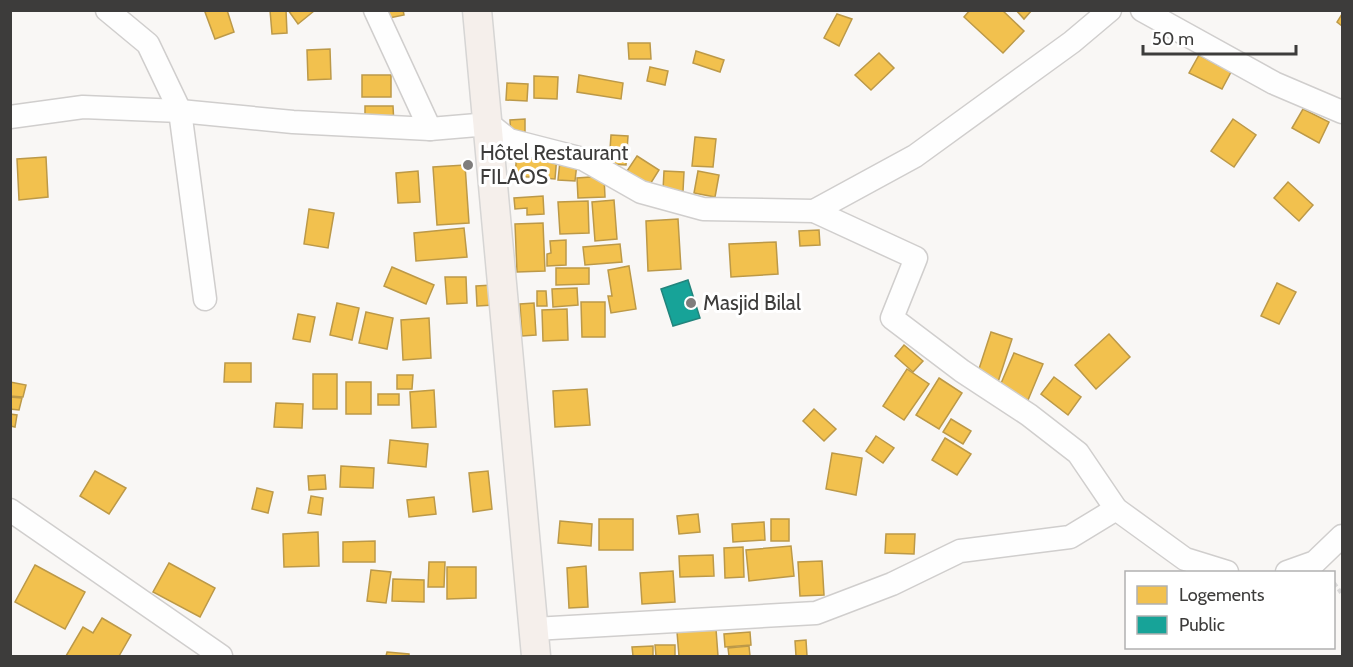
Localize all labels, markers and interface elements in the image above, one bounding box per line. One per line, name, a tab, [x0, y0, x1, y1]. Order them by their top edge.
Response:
scale bar	[1143, 18, 1296, 56]
text: 50 m	[1152, 28, 1194, 50]
place label: Hôtel Restaurant FILAOS	[480, 140, 628, 189]
marker: Hôtel Restaurant FILAOS	[461, 158, 475, 172]
place label: Masjid Bilal	[703, 290, 801, 316]
marker: Masjid Bilal	[684, 296, 698, 310]
legend	[1125, 571, 1335, 649]
text: Logements	[1179, 584, 1264, 606]
text: Public	[1179, 614, 1225, 636]

